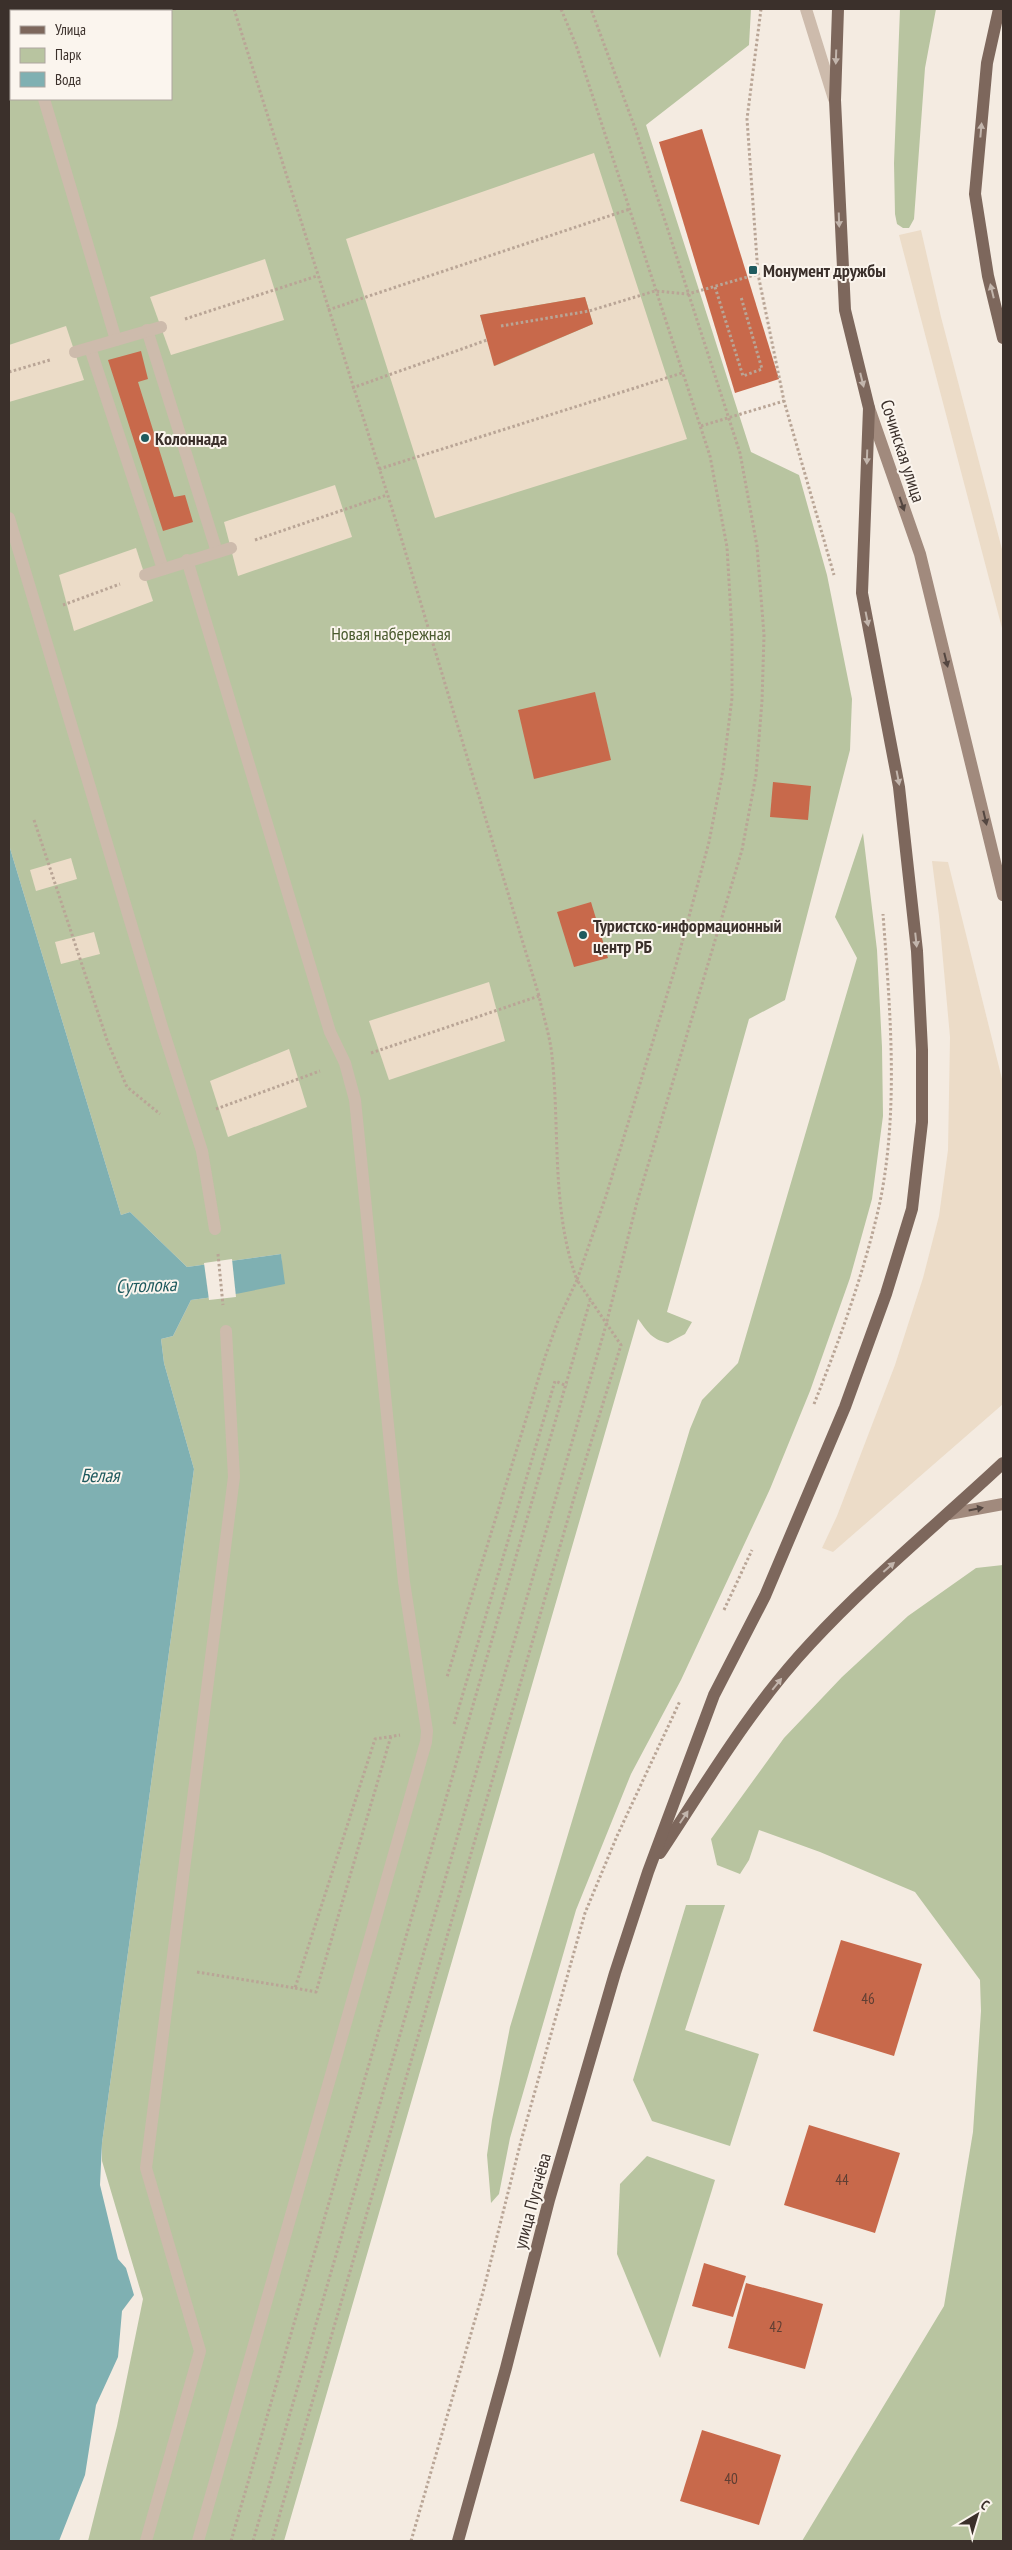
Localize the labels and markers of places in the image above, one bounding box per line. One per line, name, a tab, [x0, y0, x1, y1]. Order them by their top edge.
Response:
place label: Монумент дружбы	[763, 259, 886, 282]
marker: Монумент дружбы	[747, 264, 759, 276]
place label: Колоннада	[155, 427, 227, 450]
marker: Колоннада	[139, 432, 151, 444]
place label: Туристско-информационный центр РБ	[593, 914, 782, 958]
marker: Туристско-информационный центр РБ	[577, 929, 589, 941]

